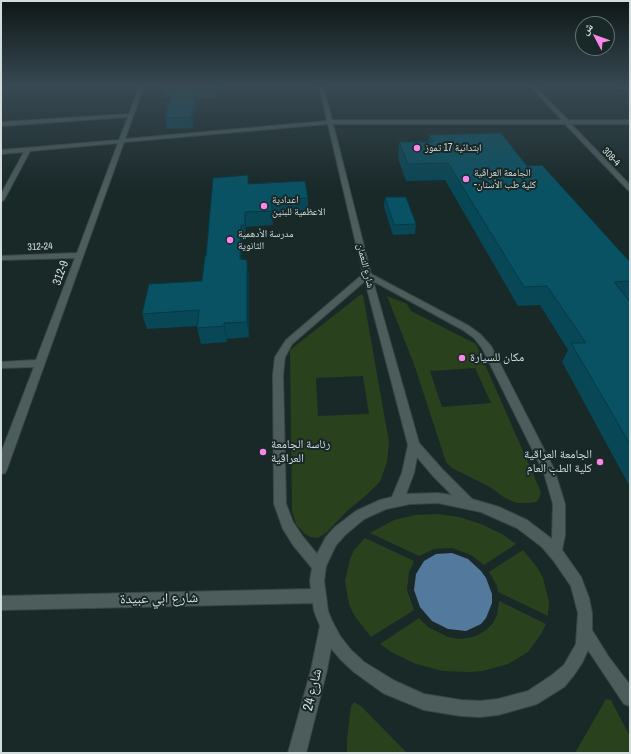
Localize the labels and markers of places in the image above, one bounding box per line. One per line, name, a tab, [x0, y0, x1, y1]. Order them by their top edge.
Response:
place label: ابتدائية 17 تموز	[425, 142, 481, 154]
marker: ابتدائية 17 تموز	[412, 143, 422, 153]
place label: الجامعة العراقية -كلية طب الأسنان	[474, 167, 536, 190]
marker: الجامعة العراقية -كلية طب الأسنان	[461, 174, 471, 184]
place label: اعدادية الاعظمية للبنين	[272, 194, 325, 218]
marker: اعدادية الاعظمية للبنين	[259, 201, 269, 211]
place label: مدرسة الأدهمية الثانوية	[238, 228, 294, 252]
marker: مدرسة الأدهمية الثانوية	[225, 235, 235, 245]
place label: مكان للسيارة	[470, 351, 524, 365]
marker: مكان للسيارة	[457, 353, 467, 363]
place label: رئاسة الجامعة العراقية	[271, 438, 330, 466]
marker: رئاسة الجامعة العراقية	[258, 447, 268, 457]
place label: الجامعة العراقية كلية الطب العام	[524, 448, 592, 476]
marker: الجامعة العراقية كلية الطب العام	[595, 457, 605, 467]

